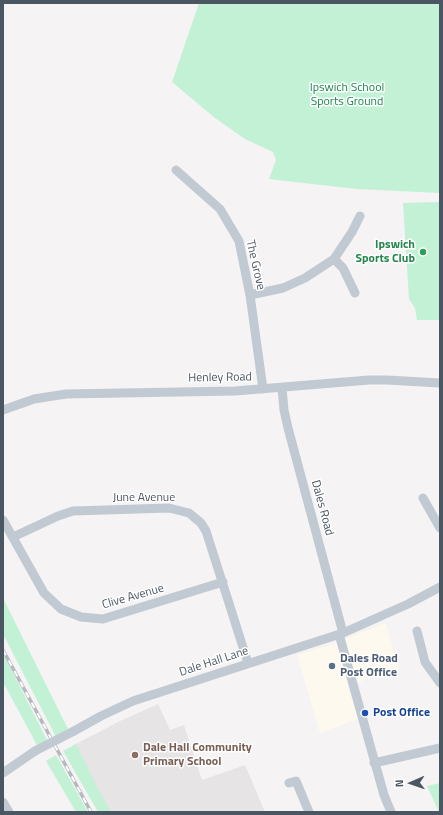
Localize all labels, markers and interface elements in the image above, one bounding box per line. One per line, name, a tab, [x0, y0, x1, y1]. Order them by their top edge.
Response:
park label: Ipswich School Sports Ground	[310, 81, 384, 109]
place label: Ipswich Sports Club	[356, 238, 415, 266]
street label: The Grove	[242, 239, 268, 291]
marker: Ipswich Sports Club	[418, 247, 428, 257]
street label: Henley Road	[188, 370, 252, 386]
street label: Dales Road	[308, 479, 336, 537]
street label: June Avenue	[113, 491, 175, 505]
street label: Clive Avenue	[100, 581, 166, 613]
street label: Dale Hall Lane	[178, 644, 250, 680]
place label: Dales Road Post Office	[340, 652, 398, 680]
marker: Dales Road Post Office	[327, 661, 337, 671]
place label: Post Office	[373, 706, 430, 720]
marker: Post Office	[360, 708, 370, 718]
place label: Dale Hall Community Primary School	[143, 741, 252, 769]
marker: Dale Hall Community Primary School	[130, 750, 140, 760]
north arrow	[391, 763, 431, 803]
text: N	[391, 779, 407, 788]

